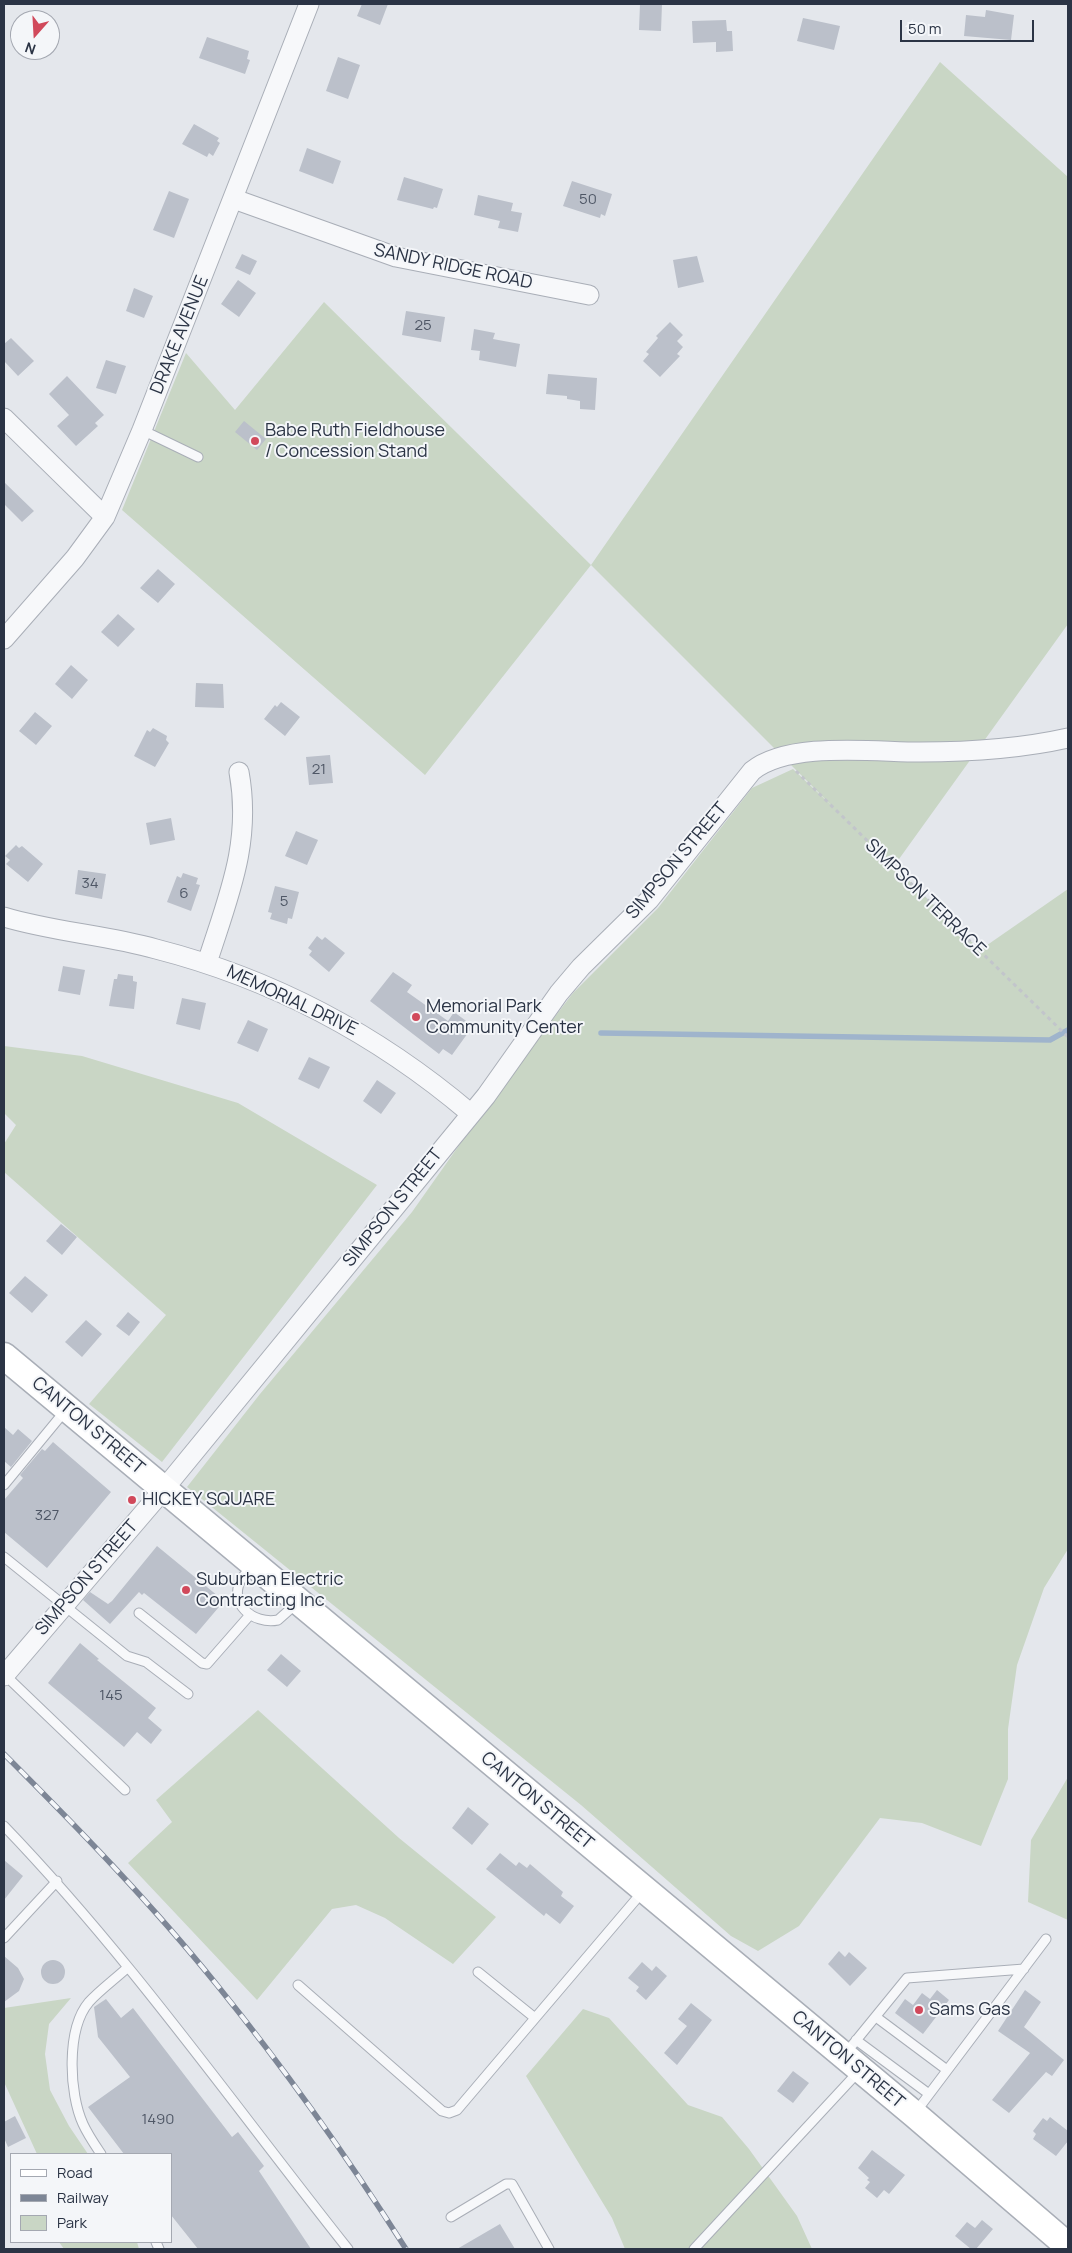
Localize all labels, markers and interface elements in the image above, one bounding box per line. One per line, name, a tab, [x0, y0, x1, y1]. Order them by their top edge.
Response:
north arrow	[10, 10, 60, 60]
scale bar	[902, 10, 1036, 42]
text: 50 m	[908, 18, 942, 39]
text: N	[22, 38, 38, 59]
house number: 50	[579, 191, 597, 209]
street label: SANDY RIDGE ROAD	[372, 240, 534, 294]
street label: DRAKE AVENUE	[146, 273, 214, 397]
house number: 25	[414, 317, 432, 335]
place label: Babe Ruth Fieldhouse / Concession Stand	[265, 420, 445, 462]
marker: Babe Ruth Fieldhouse / Concession Stand	[249, 435, 261, 447]
house number: 21	[312, 761, 326, 779]
street label: SIMPSON STREET	[622, 798, 732, 924]
street label: SIMPSON TERRACE	[860, 835, 990, 961]
house number: 34	[81, 875, 99, 893]
house number: 6	[179, 885, 189, 903]
house number: 5	[280, 893, 288, 911]
street label: MEMORIAL DRIVE	[223, 961, 361, 1041]
place label: Memorial Park Community Center	[426, 996, 583, 1038]
marker: Memorial Park Community Center	[410, 1011, 422, 1023]
street label: SIMPSON STREET	[339, 1145, 447, 1271]
street label: CANTON STREET	[27, 1373, 149, 1479]
place label: HICKEY SQUARE	[142, 1489, 275, 1511]
marker: HICKEY SQUARE	[126, 1494, 138, 1506]
house number: 327	[35, 1507, 59, 1525]
street label: SIMPSON STREET	[31, 1516, 143, 1640]
place label: Suburban Electric Contracting Inc	[196, 1569, 343, 1612]
marker: Suburban Electric Contracting Inc	[180, 1584, 192, 1596]
house number: 145	[99, 1687, 123, 1705]
street label: CANTON STREET	[476, 1748, 598, 1854]
place label: Sams Gas	[929, 1999, 1011, 2021]
marker: Sams Gas	[913, 2004, 925, 2016]
street label: CANTON STREET	[787, 2007, 909, 2113]
house number: 1490	[142, 2111, 174, 2129]
legend	[10, 2153, 172, 2243]
text: Road	[57, 2162, 93, 2183]
text: Railway	[57, 2187, 109, 2208]
text: Park	[57, 2212, 87, 2233]

